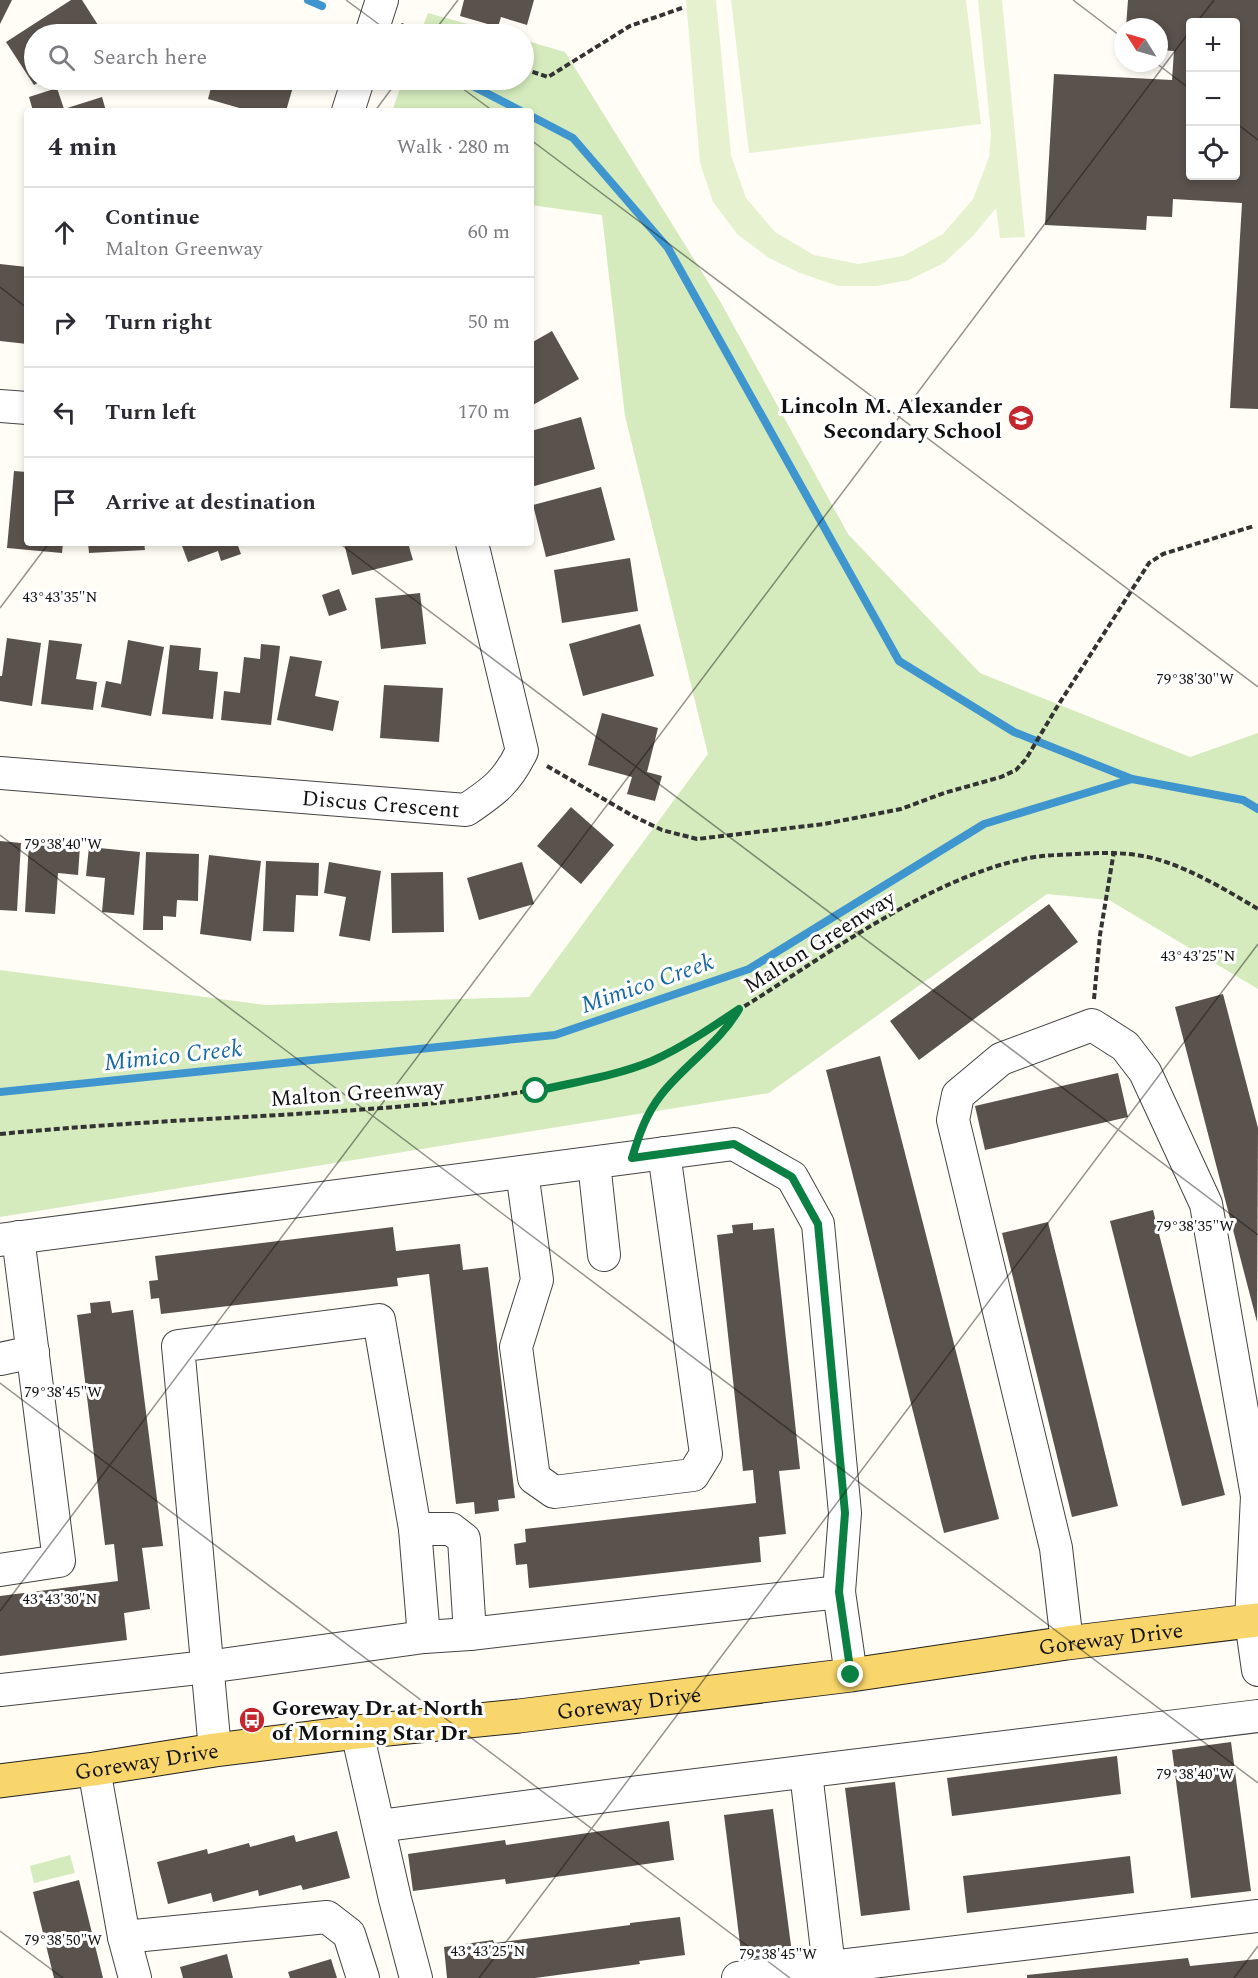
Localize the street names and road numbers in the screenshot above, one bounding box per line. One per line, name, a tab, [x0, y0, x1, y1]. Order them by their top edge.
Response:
street label: Discus Crescent	[301, 782, 461, 827]
street label: Malton Greenway	[737, 882, 903, 1002]
street label: Malton Greenway	[269, 1071, 446, 1116]
street label: Goreway Drive	[1036, 1614, 1185, 1665]
street label: Goreway Drive	[555, 1679, 703, 1729]
street label: Goreway Drive	[73, 1735, 221, 1789]

